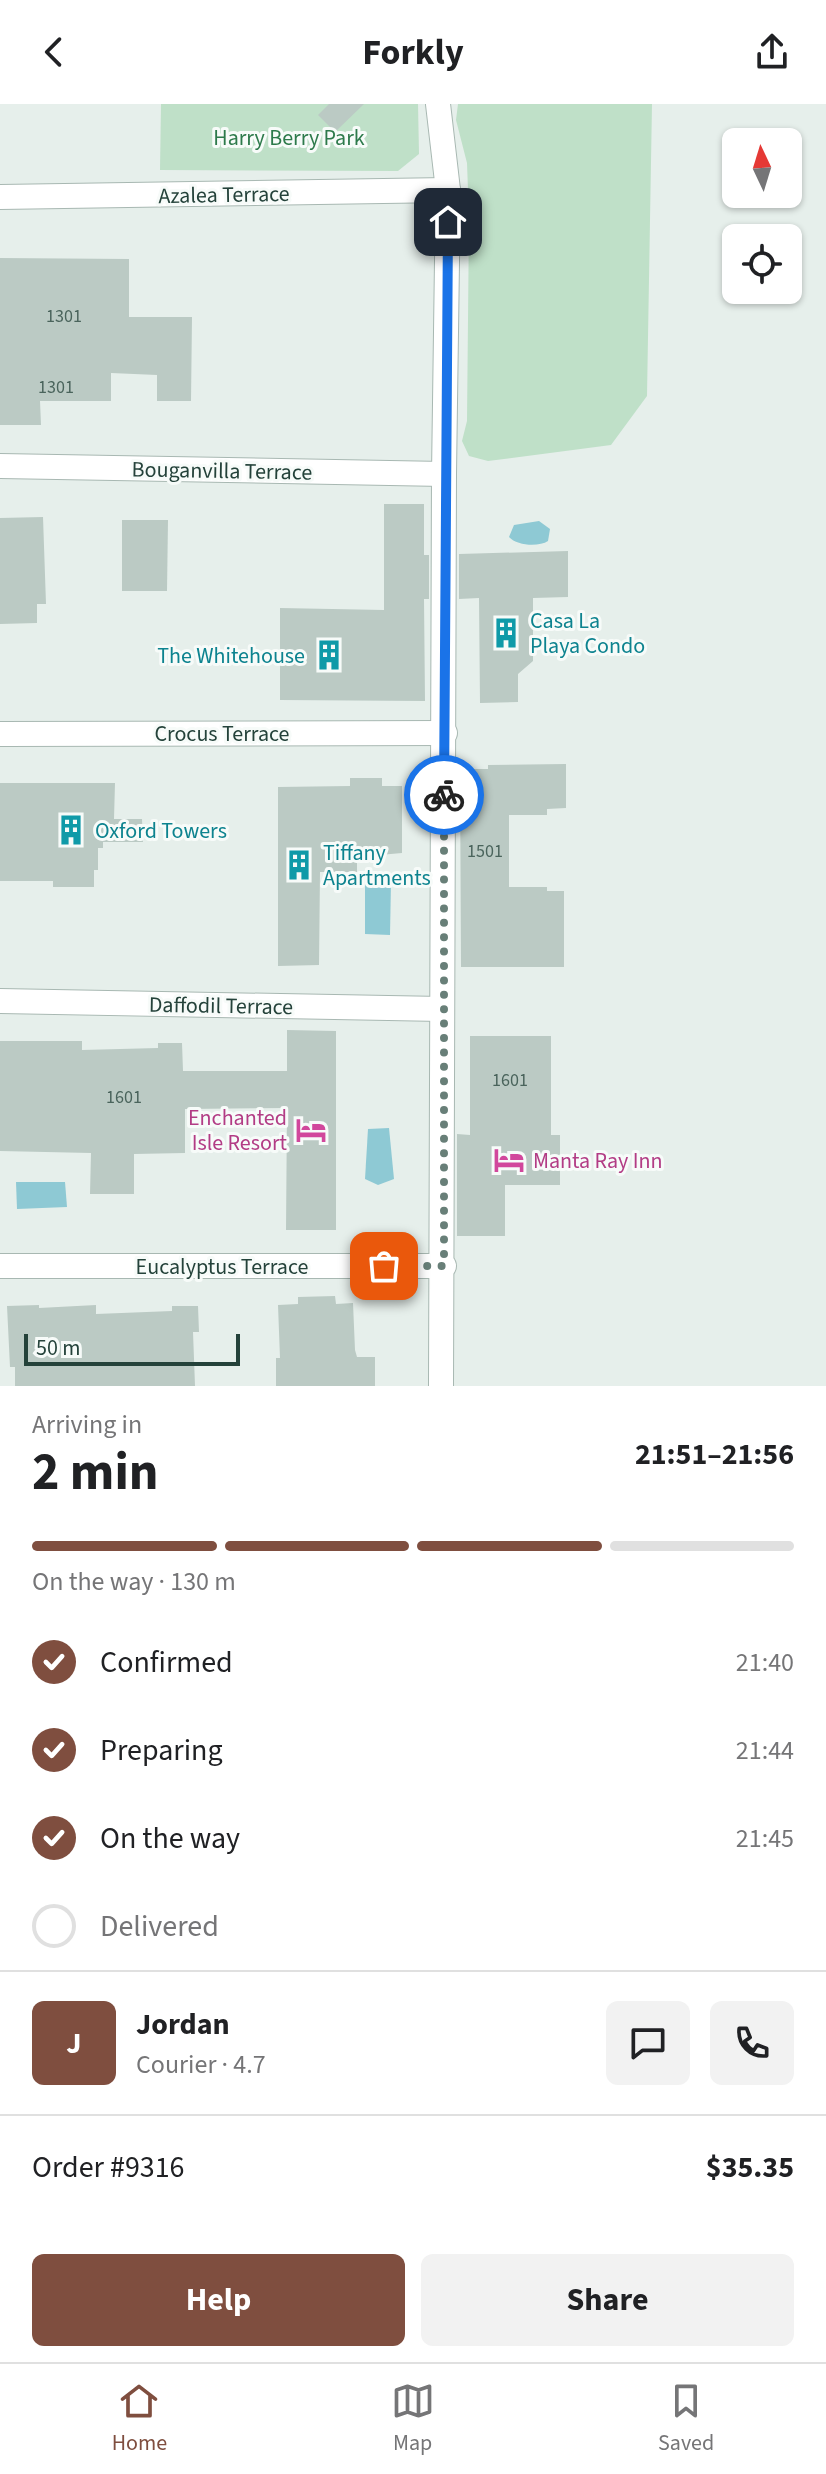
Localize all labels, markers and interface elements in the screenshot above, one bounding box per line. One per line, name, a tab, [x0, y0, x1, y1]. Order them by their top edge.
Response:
text: Forkly	[362, 27, 464, 78]
icon: back	[32, 30, 76, 74]
icon: share	[750, 30, 794, 74]
park label: Harry Berry Park	[213, 122, 365, 154]
north arrow	[722, 128, 802, 208]
map controls	[722, 128, 802, 304]
street label: Azalea Terrace	[158, 178, 290, 212]
pin	[414, 188, 482, 256]
icon: home	[426, 200, 470, 244]
button: locate	[722, 224, 802, 304]
house number: 1301	[46, 304, 82, 329]
house number: 1301	[38, 375, 74, 400]
street label: Bouganvilla Terrace	[131, 453, 313, 489]
place label: Casa La Playa Condo	[530, 605, 645, 662]
building icon: Casa La Playa Condo	[489, 616, 523, 650]
building icon: The Whitehouse	[312, 638, 346, 672]
place label: The Whitehouse	[157, 640, 305, 672]
street label: Crocus Terrace	[154, 718, 290, 750]
courier	[404, 755, 484, 835]
icon: bike	[422, 773, 466, 817]
building icon: Oxford Towers	[54, 813, 88, 847]
place label: Oxford Towers	[95, 815, 227, 847]
place label: Tiffany Apartments	[323, 837, 431, 894]
house number: 1501	[467, 839, 503, 864]
building icon: Tiffany Apartments	[282, 848, 316, 882]
street label: Daffodil Terrace	[149, 989, 293, 1023]
house number: 1601	[492, 1068, 528, 1093]
house number: 1601	[106, 1085, 142, 1110]
place label: Enchanted Isle Resort	[188, 1102, 288, 1159]
hotel icon: Enchanted Isle Resort	[294, 1113, 328, 1147]
hotel icon: Manta Ray Inn	[492, 1143, 526, 1177]
place label: Manta Ray Inn	[533, 1145, 663, 1177]
pin	[350, 1232, 418, 1300]
icon: bag	[362, 1244, 406, 1288]
street label: Eucalyptus Terrace	[136, 1251, 308, 1283]
scale bar	[24, 1330, 240, 1366]
text: 50 m	[36, 1332, 81, 1364]
text: Arriving in	[32, 1406, 142, 1443]
text: 21:51–21:56	[635, 1433, 794, 1476]
text: 2 min	[32, 1436, 159, 1510]
text: On the way · 130 m	[32, 1563, 236, 1600]
icon: check	[32, 1640, 76, 1684]
text: Confirmed	[100, 1641, 233, 1684]
text: 21:40	[736, 1644, 794, 1681]
icon: check	[32, 1728, 76, 1772]
text: Preparing	[100, 1729, 223, 1772]
text: 21:44	[736, 1732, 794, 1769]
icon: check	[32, 1816, 76, 1860]
text: On the way	[100, 1817, 240, 1860]
text: 21:45	[736, 1820, 794, 1857]
text: Delivered	[100, 1905, 219, 1948]
button: chat	[606, 2001, 690, 2085]
button: phone	[710, 2001, 794, 2085]
text: Jordan	[136, 2003, 230, 2046]
text: J	[66, 2022, 82, 2065]
text: Courier · 4.7	[136, 2046, 266, 2083]
text: Order #9316	[32, 2146, 185, 2189]
text: $35.35	[706, 2146, 794, 2189]
button: Help	[32, 2254, 405, 2346]
button: Share	[421, 2254, 794, 2346]
tab: Home	[112, 2379, 167, 2459]
tab: Map	[391, 2379, 435, 2459]
tab: Saved	[658, 2379, 714, 2459]

